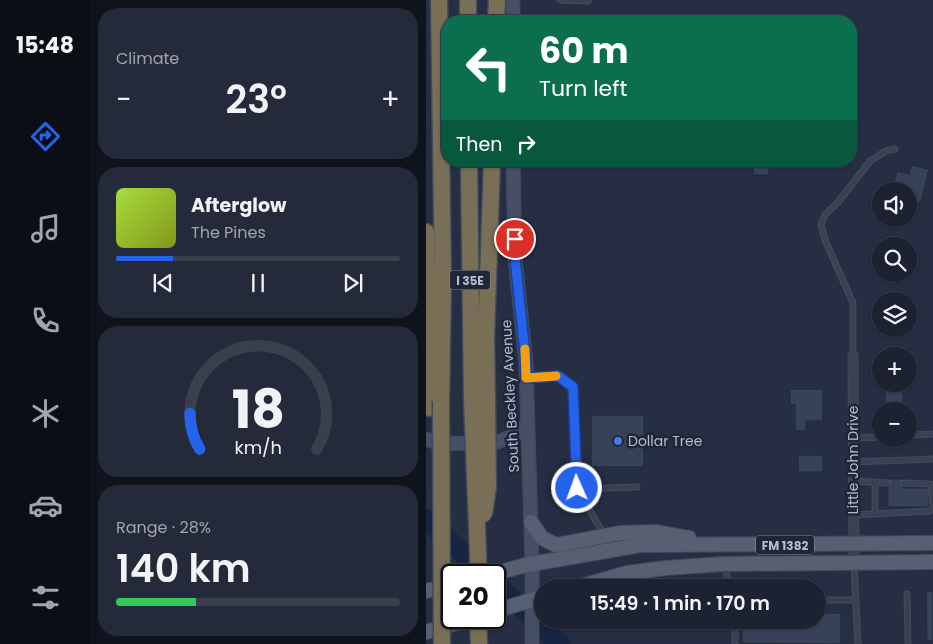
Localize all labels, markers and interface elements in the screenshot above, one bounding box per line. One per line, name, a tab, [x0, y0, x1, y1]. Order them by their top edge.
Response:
text: 60 m	[539, 26, 629, 75]
text: 15:48	[16, 30, 74, 61]
icon: left	[456, 35, 521, 100]
text: Climate	[116, 47, 179, 70]
text: 23°	[225, 73, 287, 126]
text: Turn left	[539, 73, 627, 104]
text: −	[116, 80, 131, 119]
text: +	[381, 80, 400, 119]
icon: directions	[28, 119, 63, 154]
icon: right	[512, 130, 540, 158]
text: Then	[456, 131, 502, 158]
map controls	[872, 182, 917, 447]
button: sound	[872, 182, 917, 227]
text: Afterglow	[191, 192, 286, 219]
icon: music	[28, 211, 63, 246]
pin	[494, 218, 536, 260]
text: The Pines	[191, 221, 266, 244]
icon: arrive	[501, 225, 529, 253]
button: search	[872, 237, 917, 282]
icon: previous	[149, 269, 177, 297]
icon: pause	[244, 269, 272, 297]
icon: next	[339, 269, 367, 297]
road number: I 35E	[450, 270, 490, 290]
button: layers	[872, 292, 917, 337]
icon: phone	[28, 303, 63, 338]
street label: South Beckley Avenue	[496, 319, 524, 473]
button: +	[872, 347, 917, 392]
text: 18	[231, 373, 285, 446]
icon: climate	[28, 396, 63, 431]
button: −	[872, 402, 917, 447]
street label: Little John Drive	[843, 405, 863, 514]
place label: Dollar Tree	[628, 431, 703, 451]
text: km/h	[234, 435, 282, 460]
marker: Dollar Tree	[612, 435, 624, 447]
position arrow	[550, 461, 602, 513]
icon: car	[28, 488, 63, 523]
text: Range · 28%	[116, 516, 211, 539]
road number: FM 1382	[756, 536, 814, 554]
text: 140 km	[116, 542, 250, 595]
speed limit sign: 20	[441, 564, 506, 629]
icon: filters	[28, 580, 63, 615]
text: 15:49 · 1 min · 170 m	[590, 590, 770, 617]

